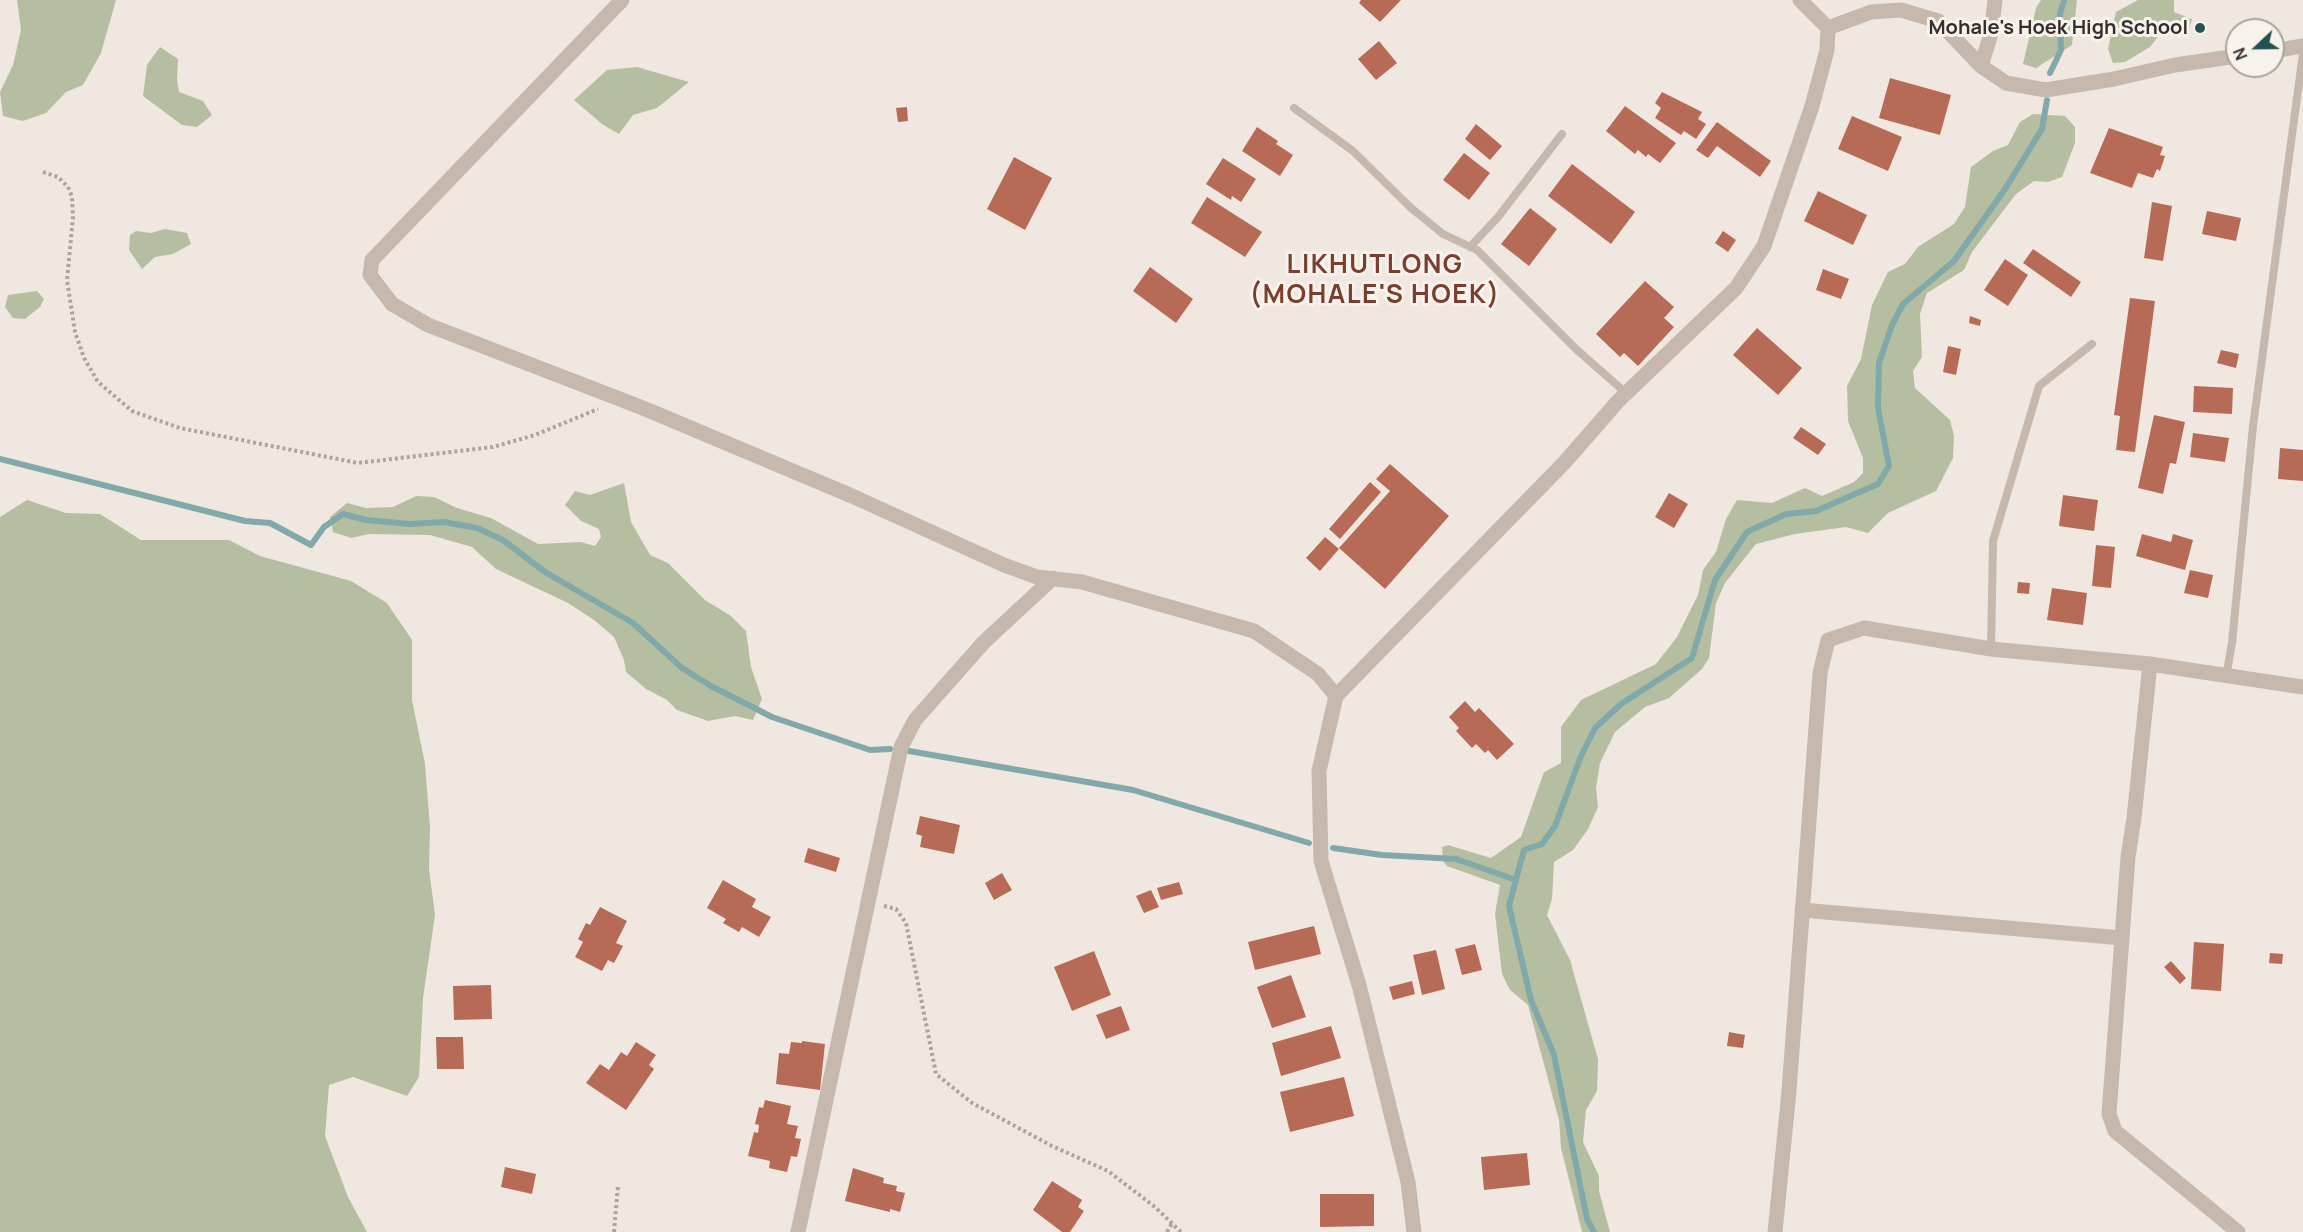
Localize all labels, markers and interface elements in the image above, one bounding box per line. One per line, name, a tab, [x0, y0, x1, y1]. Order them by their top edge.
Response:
place label: Mohale's Hoek High School	[1928, 16, 2188, 40]
north arrow	[2225, 18, 2285, 78]
marker: Mohale's Hoek High School	[2193, 21, 2207, 35]
text: N	[2228, 45, 2253, 63]
district label: LIKHUTLONG (MOHALE'S HOEK)	[1249, 250, 1501, 312]

